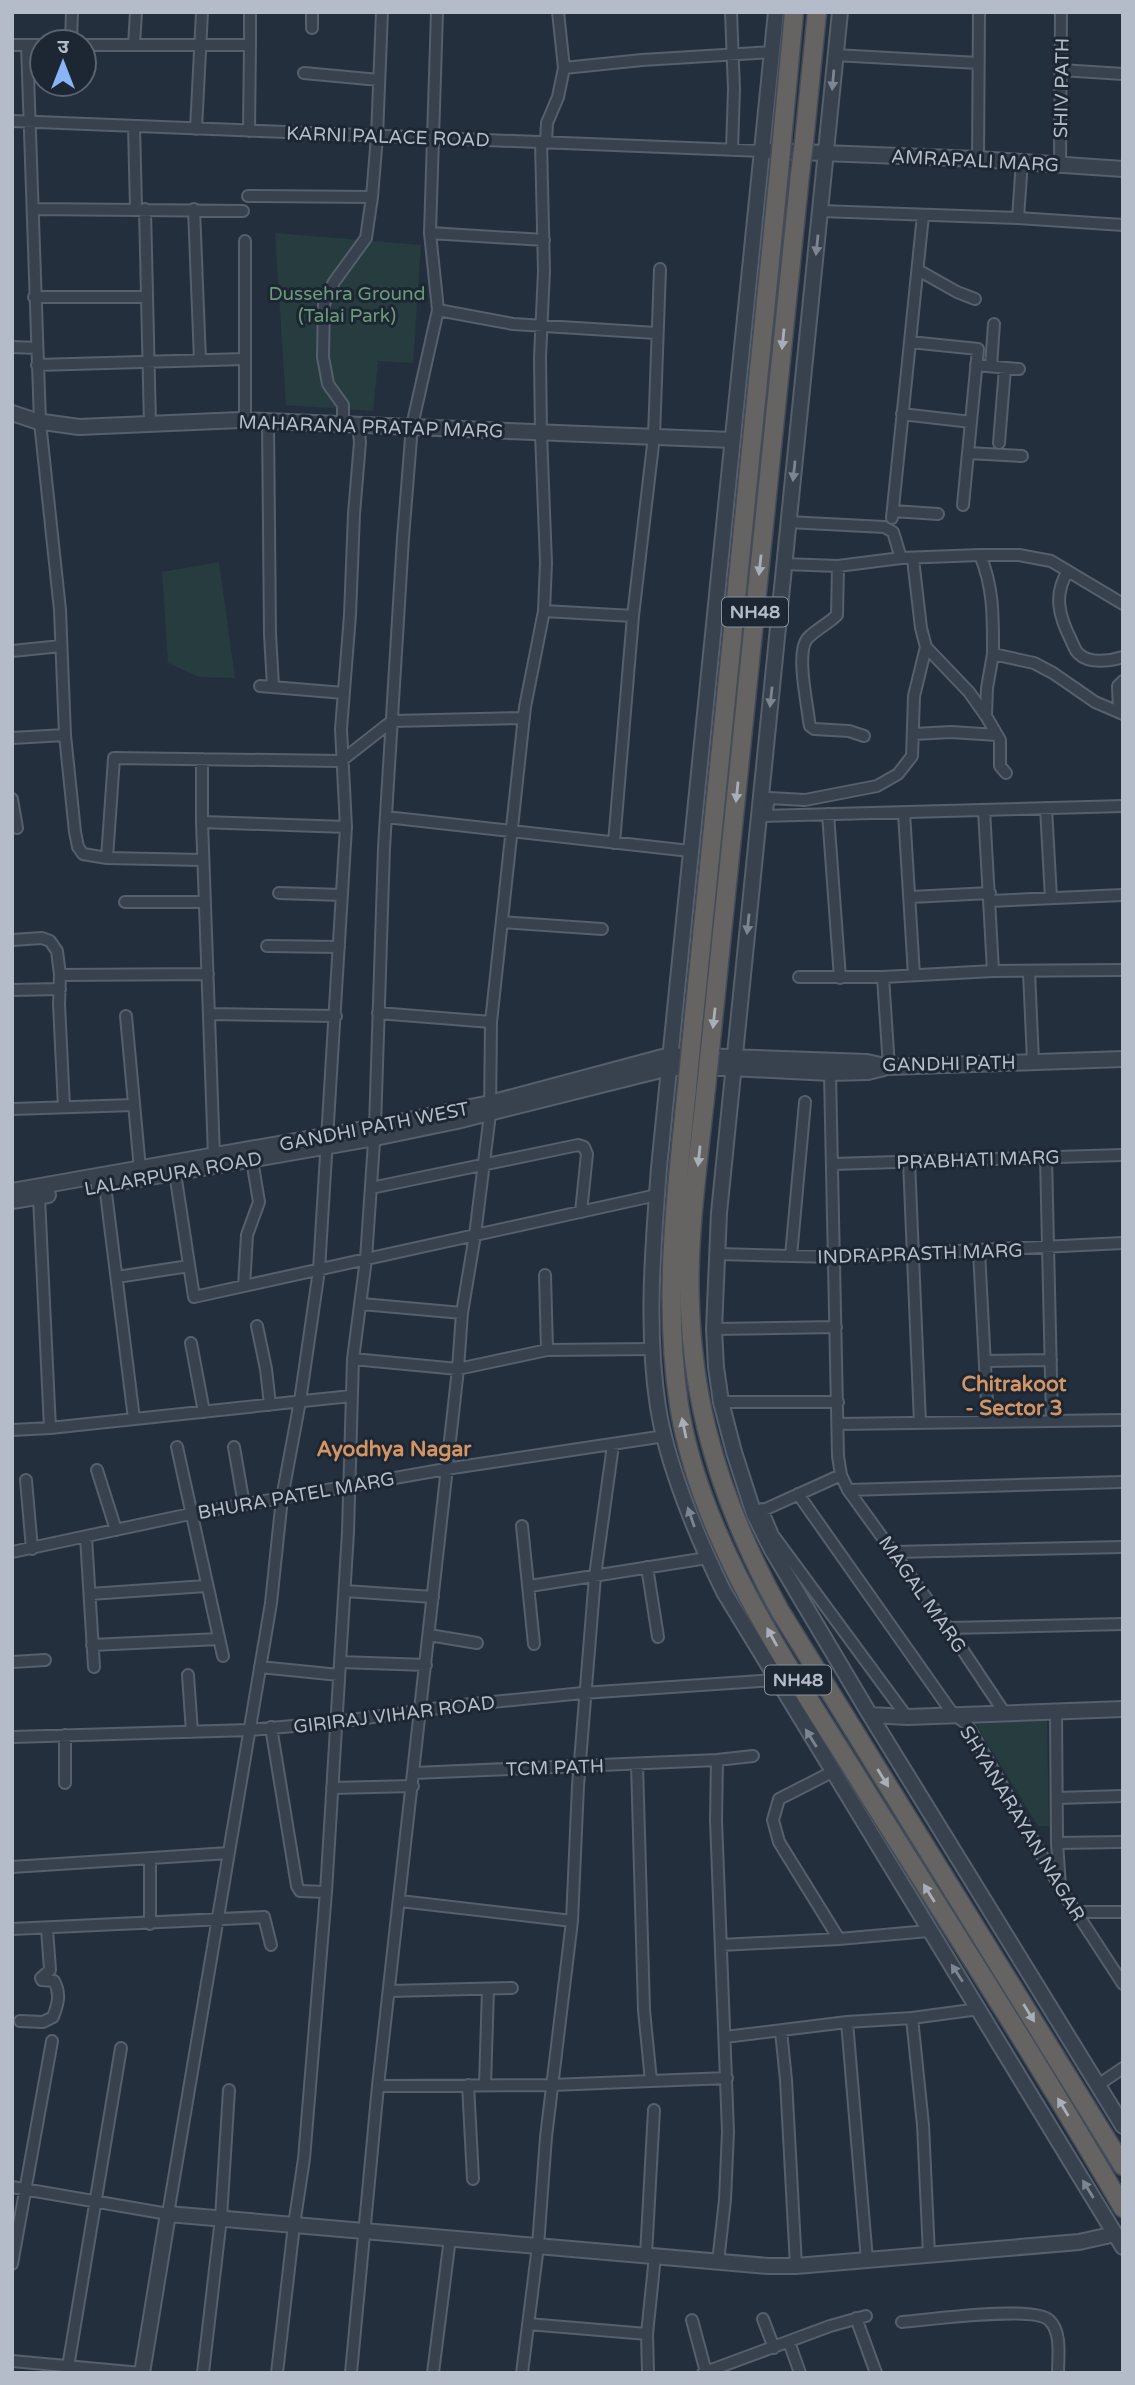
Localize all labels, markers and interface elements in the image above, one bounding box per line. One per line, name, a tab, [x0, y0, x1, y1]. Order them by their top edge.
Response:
north arrow	[28, 28, 98, 98]
text: उ	[57, 36, 69, 58]
street label: SHIV PATH	[1050, 38, 1074, 138]
one-way arrow	[827, 69, 838, 91]
street label: KARNI PALACE ROAD	[286, 122, 490, 152]
street label: AMRAPALI MARG	[890, 146, 1059, 176]
one-way arrow	[811, 234, 822, 256]
park label: Dussehra Ground (Talai Park)	[268, 283, 426, 327]
one-way arrow	[777, 328, 788, 350]
street label: MAHARANA PRATAP MARG	[238, 411, 504, 443]
one-way arrow	[788, 460, 799, 482]
one-way arrow	[754, 555, 765, 577]
road number: NH48	[722, 598, 788, 626]
one-way arrow	[765, 686, 776, 708]
one-way arrow	[731, 781, 742, 803]
one-way arrow	[742, 913, 753, 935]
one-way arrow	[708, 1007, 719, 1029]
street label: GANDHI PATH	[882, 1052, 1016, 1076]
street label: GANDHI PATH WEST	[278, 1098, 471, 1156]
one-way arrow	[694, 1145, 705, 1167]
street label: PRABHATI MARG	[896, 1146, 1060, 1174]
street label: LALARPURA ROAD	[83, 1148, 264, 1200]
street label: INDRAPRASTH MARG	[817, 1239, 1023, 1269]
district label: Chitrakoot - Sector 3	[961, 1372, 1067, 1421]
one-way arrow	[679, 1417, 690, 1439]
district label: Ayodhya Nagar	[317, 1437, 472, 1462]
street label: BHURA PATEL MARG	[196, 1468, 396, 1524]
one-way arrow	[686, 1507, 697, 1528]
street label: MAGAL MARG	[874, 1532, 971, 1657]
one-way arrow	[766, 1627, 778, 1646]
road number: NH48	[765, 1666, 831, 1694]
street label: GIRIRAJ VIHAR ROAD	[292, 1692, 496, 1738]
street label: SHYANARAYAN NAGAR	[955, 1722, 1089, 1925]
one-way arrow	[805, 1728, 818, 1748]
street label: TCM PATH	[505, 1755, 605, 1781]
one-way arrow	[877, 1768, 889, 1787]
one-way arrow	[923, 1883, 936, 1903]
one-way arrow	[950, 1963, 963, 1983]
one-way arrow	[1022, 2003, 1035, 2022]
one-way arrow	[1056, 2097, 1069, 2116]
one-way arrow	[1081, 2179, 1094, 2198]

